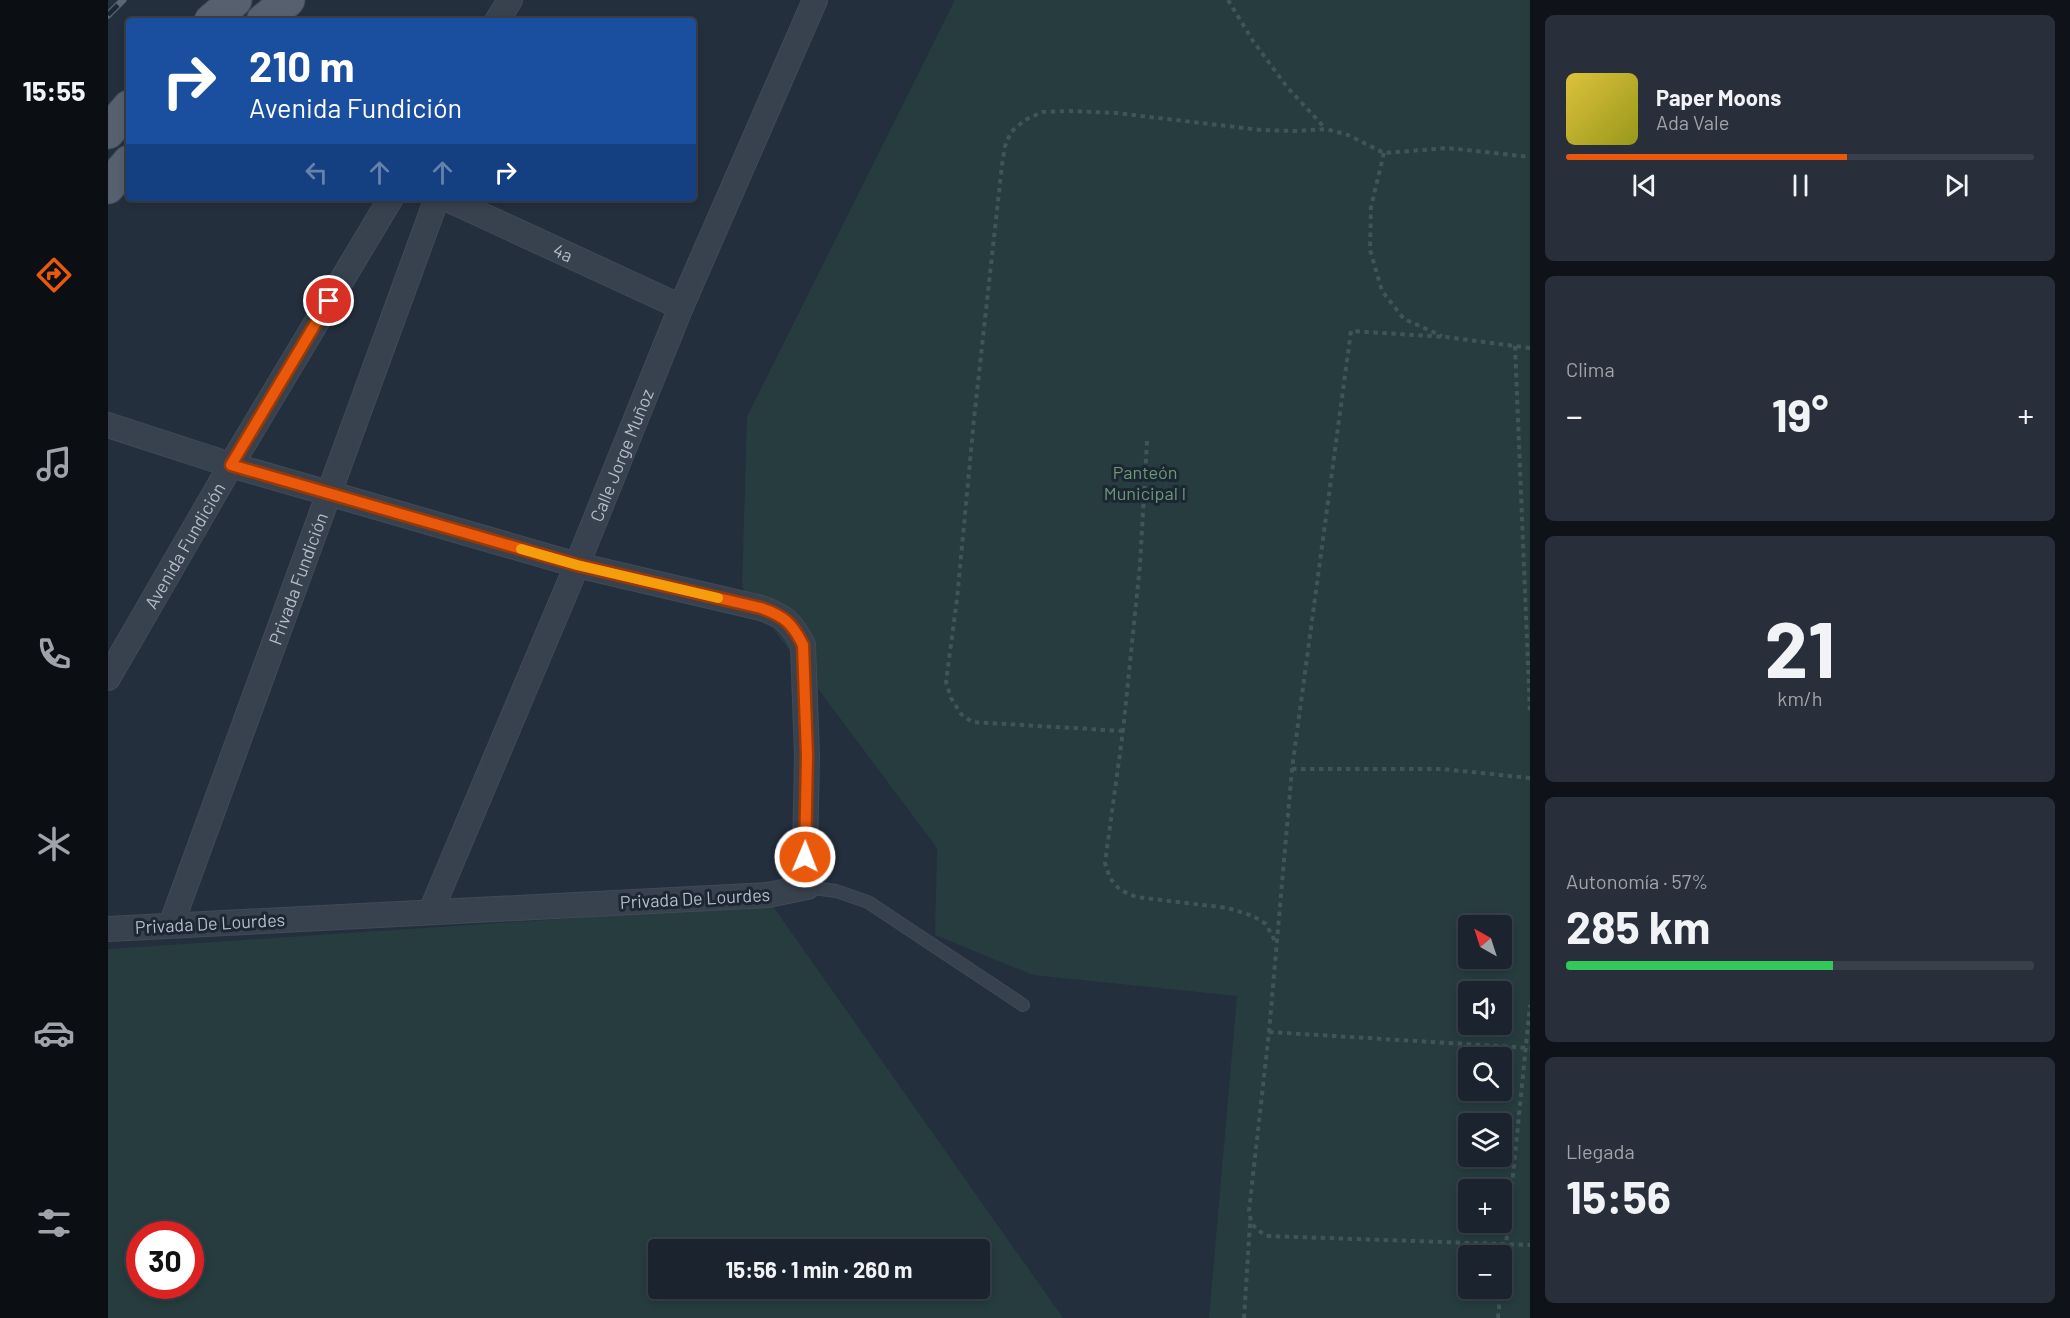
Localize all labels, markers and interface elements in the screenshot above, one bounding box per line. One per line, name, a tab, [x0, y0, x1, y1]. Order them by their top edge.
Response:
text: 210 m	[249, 40, 355, 90]
icon: right	[150, 42, 228, 120]
text: 15:55	[22, 74, 86, 106]
text: Paper Moons	[1656, 84, 1781, 110]
text: Avenida Fundición	[249, 91, 462, 123]
text: Ada Vale	[1656, 110, 1729, 134]
icon: left	[300, 156, 333, 189]
icon: ahead	[363, 156, 396, 189]
icon: ahead	[426, 156, 459, 189]
icon: right	[489, 156, 522, 189]
icon: previous	[1628, 169, 1661, 202]
icon: pause	[1784, 169, 1817, 202]
icon: next	[1940, 169, 1973, 202]
street label: 4a	[550, 239, 576, 267]
icon: directions	[33, 254, 75, 296]
pin	[303, 275, 354, 326]
icon: arrive	[312, 284, 345, 317]
text: Clima	[1566, 357, 1615, 381]
street label: Calle Jorge Muñoz	[585, 386, 658, 525]
text: 19°	[1772, 387, 1828, 441]
text: −	[1566, 395, 1583, 435]
text: +	[2018, 395, 2034, 435]
icon: music	[33, 443, 75, 485]
park label: Panteón Municipal I	[1104, 461, 1186, 504]
street label: Avenida Fundición	[139, 478, 230, 613]
street label: Privada Fundición	[264, 509, 332, 648]
text: 21	[1765, 600, 1835, 694]
icon: phone	[33, 633, 75, 675]
text: km/h	[1777, 686, 1823, 710]
icon: climate	[33, 823, 75, 865]
position arrow	[773, 825, 837, 889]
text: Autonomía · 57%	[1566, 869, 1708, 893]
street label: Privada De Lourdes	[619, 883, 771, 913]
text: 285 km	[1566, 899, 1710, 953]
street label: Privada De Lourdes	[134, 908, 286, 938]
north arrow	[1458, 915, 1512, 969]
map controls	[1458, 915, 1512, 1299]
button: sound	[1458, 981, 1512, 1035]
icon: car	[33, 1012, 75, 1054]
button: search	[1458, 1047, 1512, 1101]
button: layers	[1458, 1113, 1512, 1167]
text: Llegada	[1566, 1139, 1635, 1163]
text: 15:56	[1566, 1169, 1671, 1223]
button: +	[1458, 1179, 1512, 1233]
icon: filters	[33, 1202, 75, 1244]
speed limit sign: 30	[126, 1221, 204, 1299]
button: −	[1458, 1245, 1512, 1299]
text: 15:56 · 1 min · 260 m	[726, 1256, 912, 1282]

